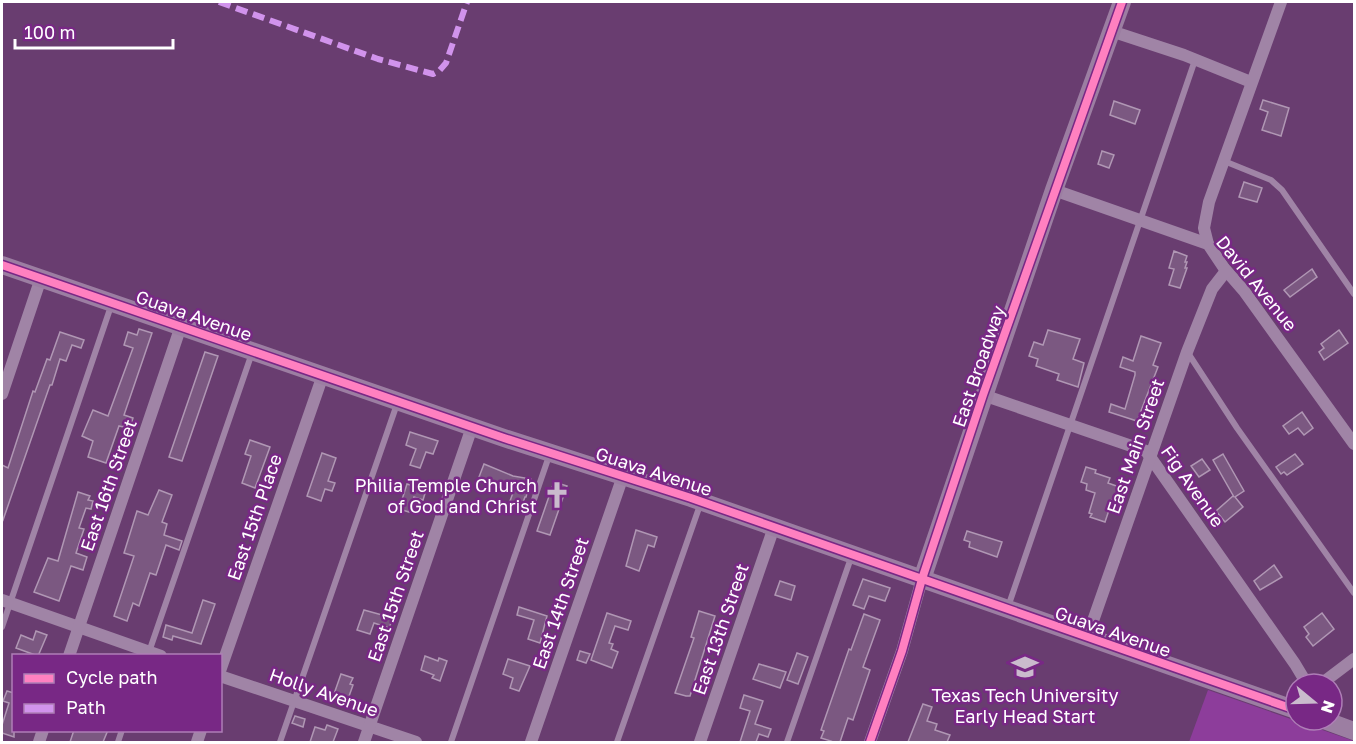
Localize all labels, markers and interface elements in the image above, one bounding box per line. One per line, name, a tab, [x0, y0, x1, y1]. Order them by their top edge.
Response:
scale bar	[15, 12, 172, 50]
text: 100 m	[24, 21, 75, 43]
street label: David Avenue	[1212, 231, 1302, 335]
street label: Guava Avenue	[133, 285, 255, 345]
street label: East Broadway	[947, 302, 1009, 430]
street label: East Main Street	[1102, 376, 1168, 516]
street label: East 16th Street	[75, 416, 141, 554]
street label: Fig Avenue	[1157, 441, 1229, 531]
street label: Guava Avenue	[593, 442, 715, 500]
street label: East 15th Place	[222, 451, 286, 583]
place label: Philia Temple Church of God and Christ	[355, 474, 537, 517]
church icon: Philia Temple Church of God and Christ	[542, 480, 572, 510]
street label: East 15th Street	[362, 527, 428, 665]
street label: East 14th Street	[527, 534, 593, 672]
street label: East 13th Street	[687, 560, 753, 698]
street label: Guava Avenue	[1052, 601, 1174, 661]
school or university icon: Texas Tech University Early Head Start	[1010, 652, 1040, 682]
legend	[12, 654, 222, 732]
street label: Holly Avenue	[267, 663, 381, 721]
text: Cycle path	[66, 666, 158, 688]
north arrow	[1284, 672, 1344, 732]
place label: Texas Tech University Early Head Start	[931, 684, 1119, 727]
text: Path	[66, 696, 106, 718]
text: N	[1317, 698, 1340, 716]

